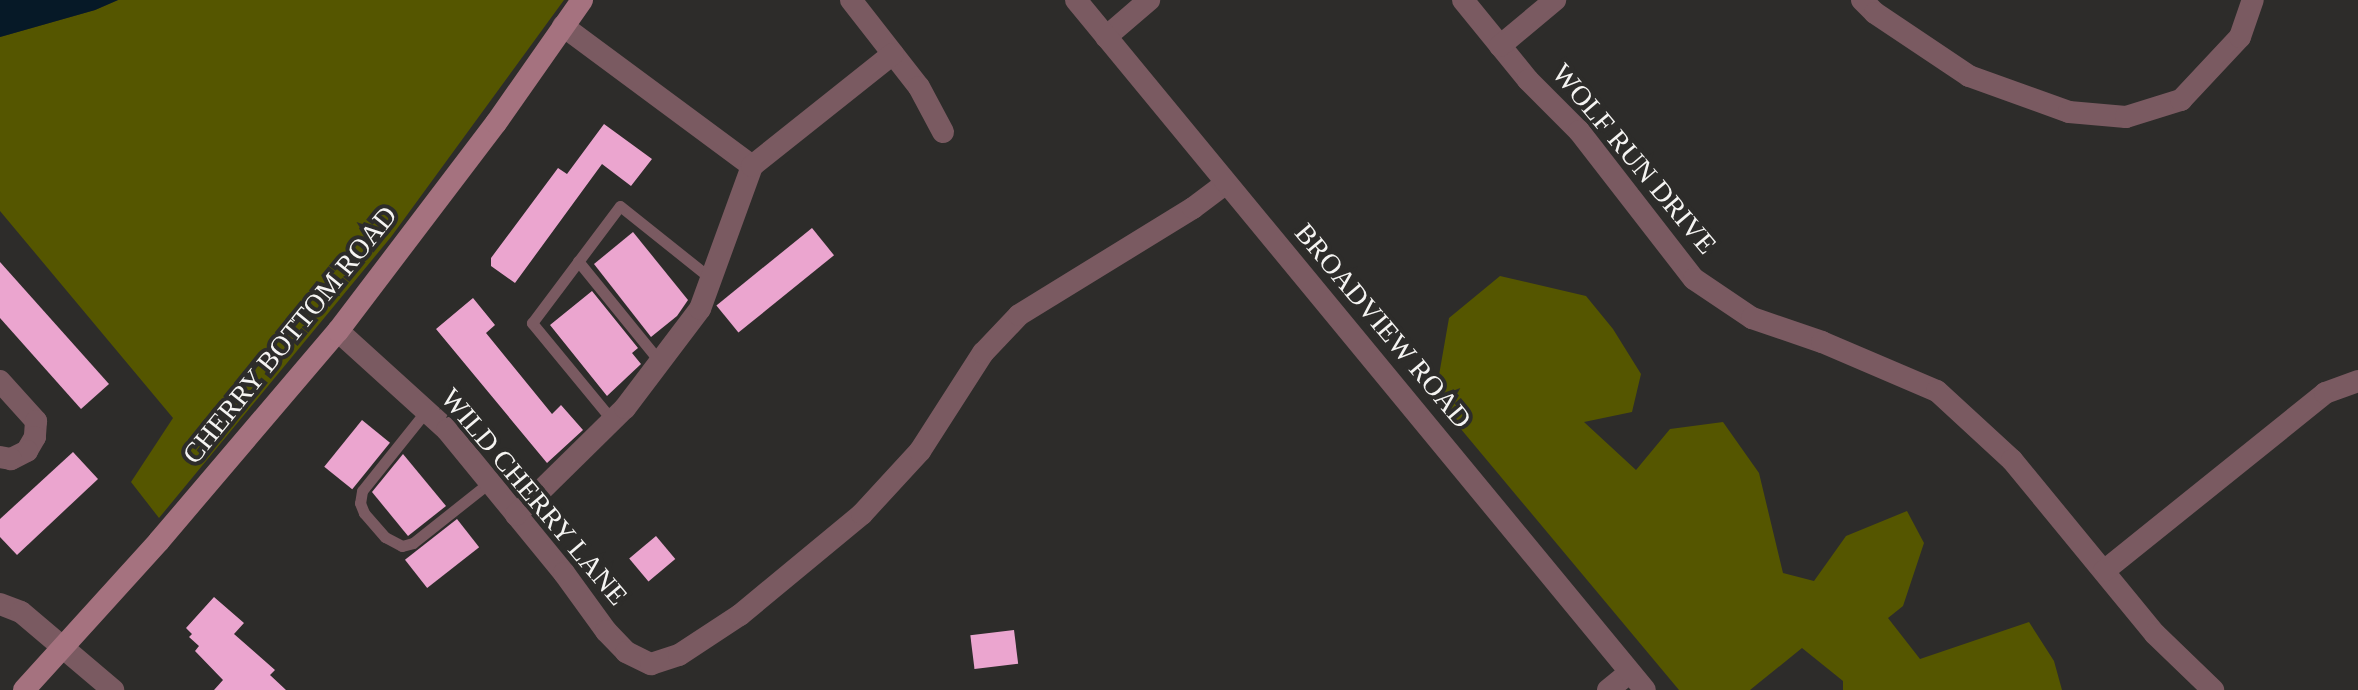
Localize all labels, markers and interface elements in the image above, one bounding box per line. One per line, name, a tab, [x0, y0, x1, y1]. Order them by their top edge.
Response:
street label: WOLF RUN DRIVE	[1545, 57, 1723, 261]
street label: CHERRY BOTTOM ROAD	[175, 199, 405, 471]
street label: BROADVIEW ROAD	[1287, 217, 1479, 435]
street label: WILD CHERRY LANE	[433, 381, 635, 613]

